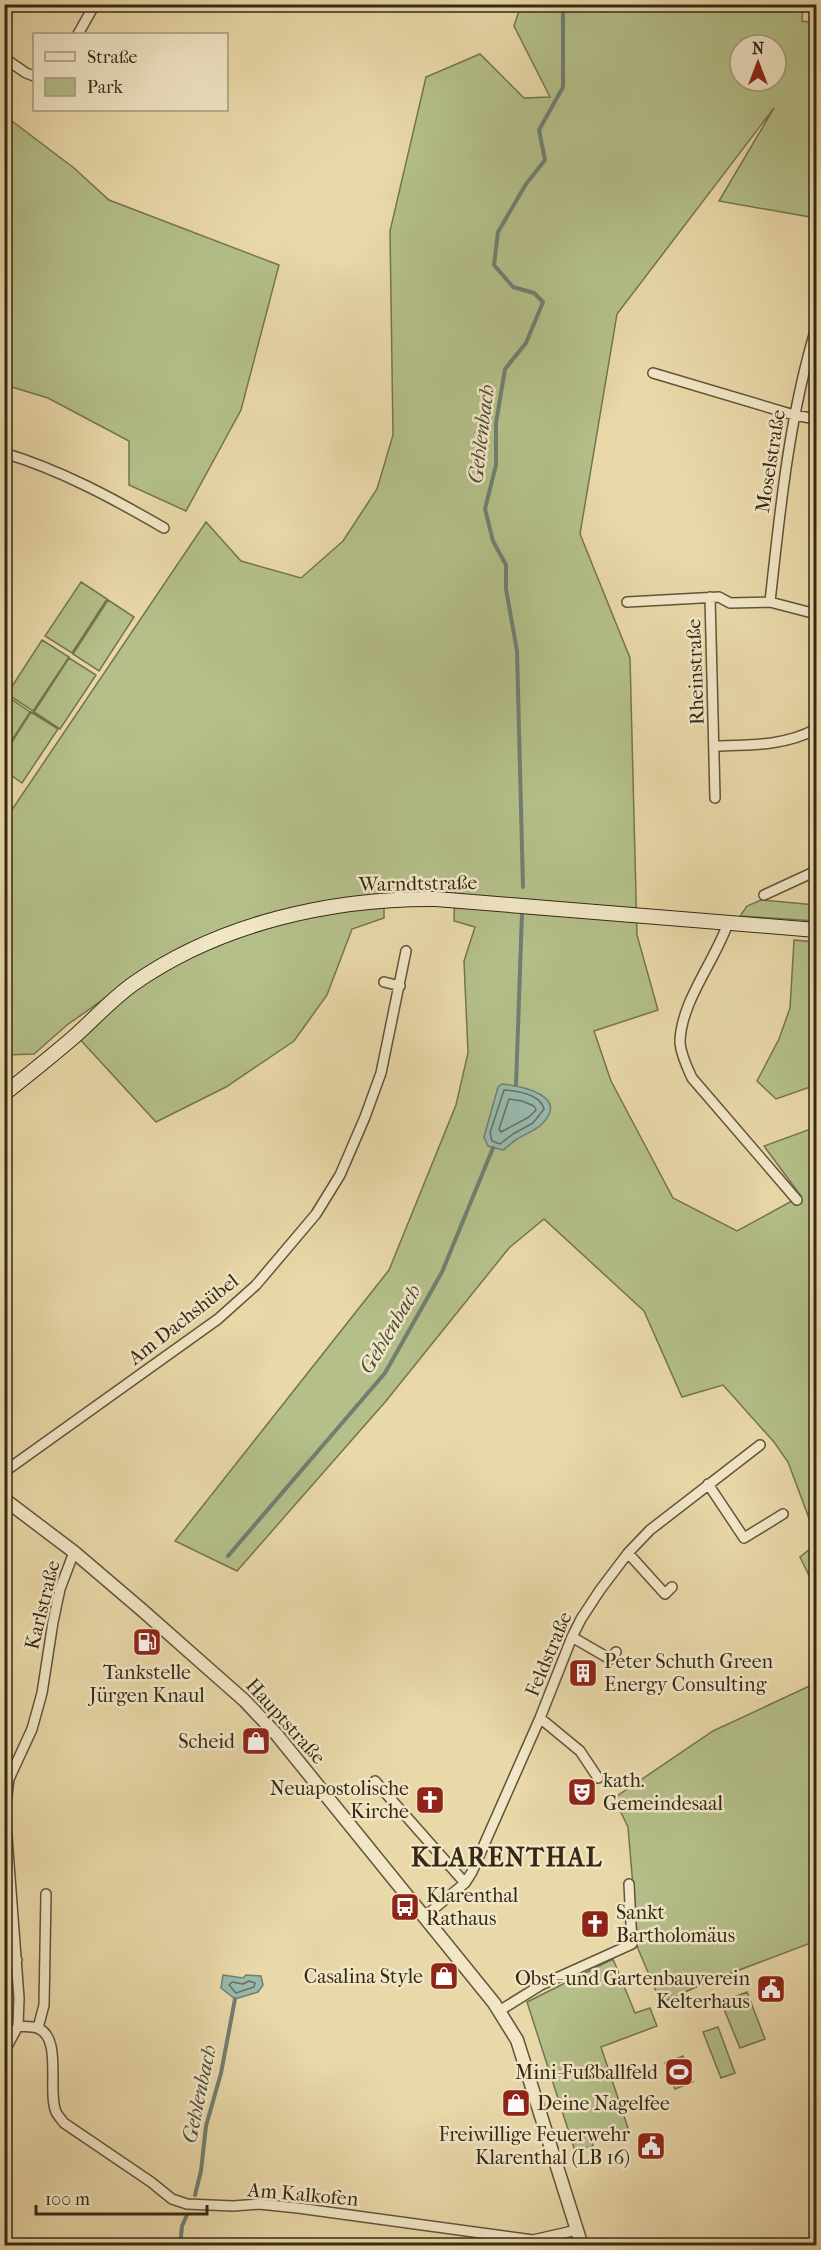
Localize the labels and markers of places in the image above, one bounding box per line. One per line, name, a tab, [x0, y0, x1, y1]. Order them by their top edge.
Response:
fuel station icon: Tankstelle Jürgen Knaul	[131, 1626, 163, 1658]
place label: Peter Schuth Green Energy Consulting	[604, 1650, 774, 1696]
building icon: Peter Schuth Green Energy Consulting	[567, 1657, 599, 1689]
place label: Tankstelle Jürgen Knaul	[87, 1661, 205, 1707]
shop icon: Scheid	[240, 1725, 272, 1757]
place label: Scheid	[178, 1730, 236, 1753]
place label: kath. Gemeindesaal	[603, 1769, 724, 1815]
theatre icon: kath. Gemeindesaal	[566, 1776, 598, 1808]
place label: Neuapostolische Kirche	[270, 1777, 409, 1823]
church icon: Neuapostolische Kirche	[414, 1784, 446, 1816]
place label: Klarenthal Rathaus	[426, 1884, 519, 1930]
bus stop icon: Klarenthal Rathaus	[389, 1891, 421, 1923]
place label: Sankt Bartholomäus	[616, 1901, 735, 1947]
church icon: Sankt Bartholomäus	[579, 1908, 611, 1940]
shop icon: Casalina Style	[428, 1960, 460, 1992]
place label: Casalina Style	[304, 1965, 423, 1988]
place label: Obst- und Gartenbauverein Kelterhaus	[515, 1967, 750, 2013]
public building icon: Obst- und Gartenbauverein Kelterhaus	[755, 1973, 787, 2005]
sports icon: Mini-Fußballfeld	[663, 2056, 695, 2088]
place label: Mini-Fußballfeld	[515, 2061, 659, 2084]
shop icon: Deine Nagelfee	[500, 2087, 532, 2119]
place label: Deine Nagelfee	[537, 2092, 670, 2115]
place label: Freiwillige Feuerwehr Klarenthal (LB 16)	[439, 2123, 630, 2169]
public building icon: Freiwillige Feuerwehr Klarenthal (LB 16)	[635, 2130, 667, 2162]

